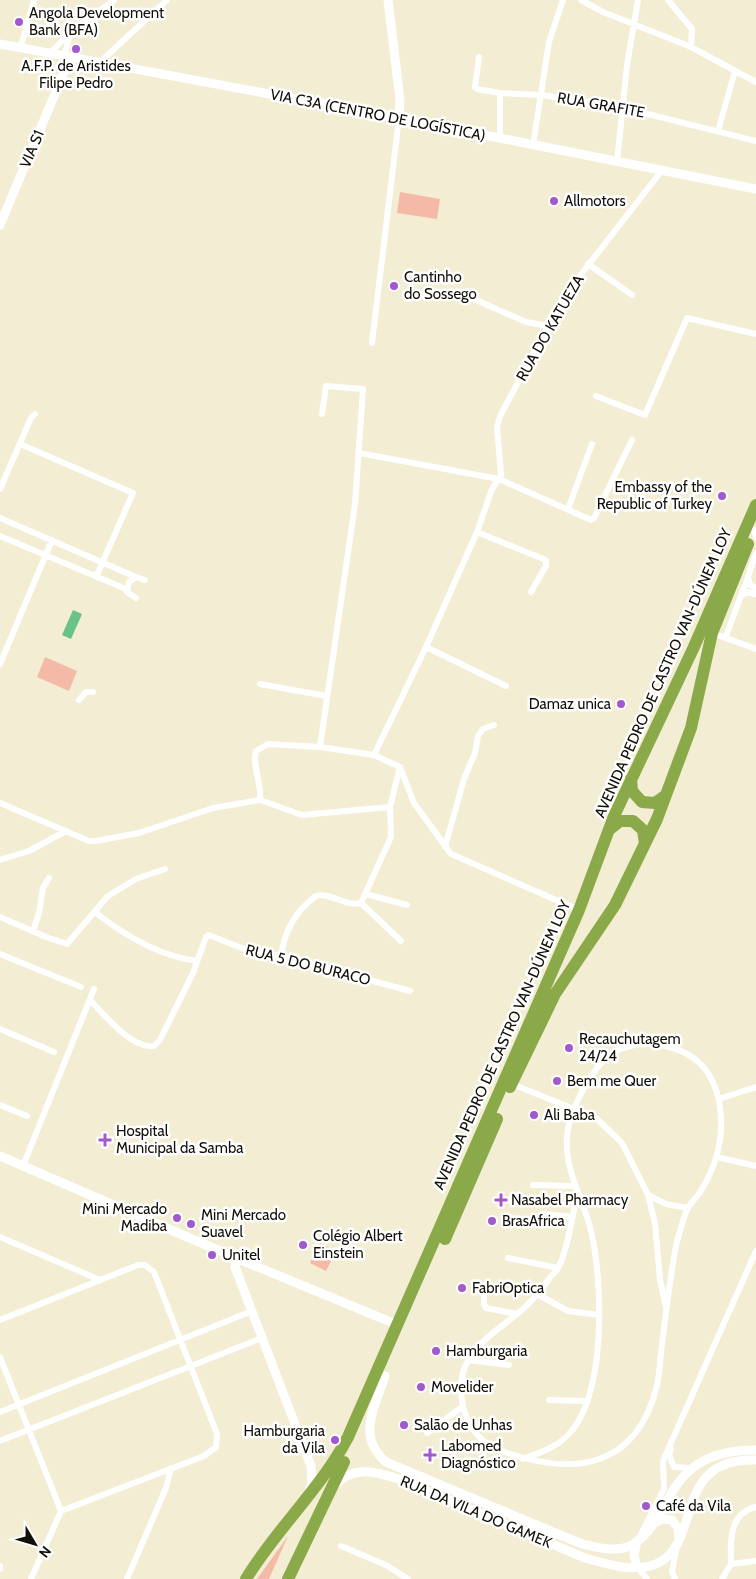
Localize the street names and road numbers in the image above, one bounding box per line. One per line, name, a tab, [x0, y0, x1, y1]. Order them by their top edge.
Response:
street label: VIA C3A (CENTRO DE LOGÍSTICA)	[269, 84, 487, 145]
street label: RUA GRAFITE	[556, 88, 646, 122]
street label: VIA S1	[16, 127, 48, 171]
street label: RUA DO KATUEZA	[512, 271, 588, 384]
street label: AVENIDA PEDRO DE CASTRO VAN-DÚNEM LOY	[590, 525, 735, 820]
street label: AVENIDA PEDRO DE CASTRO VAN-DÚNEM LOY	[429, 897, 574, 1192]
street label: RUA 5 DO BURACO	[244, 941, 372, 989]
street label: RUA DA VILA DO GAMEK	[398, 1472, 555, 1552]

